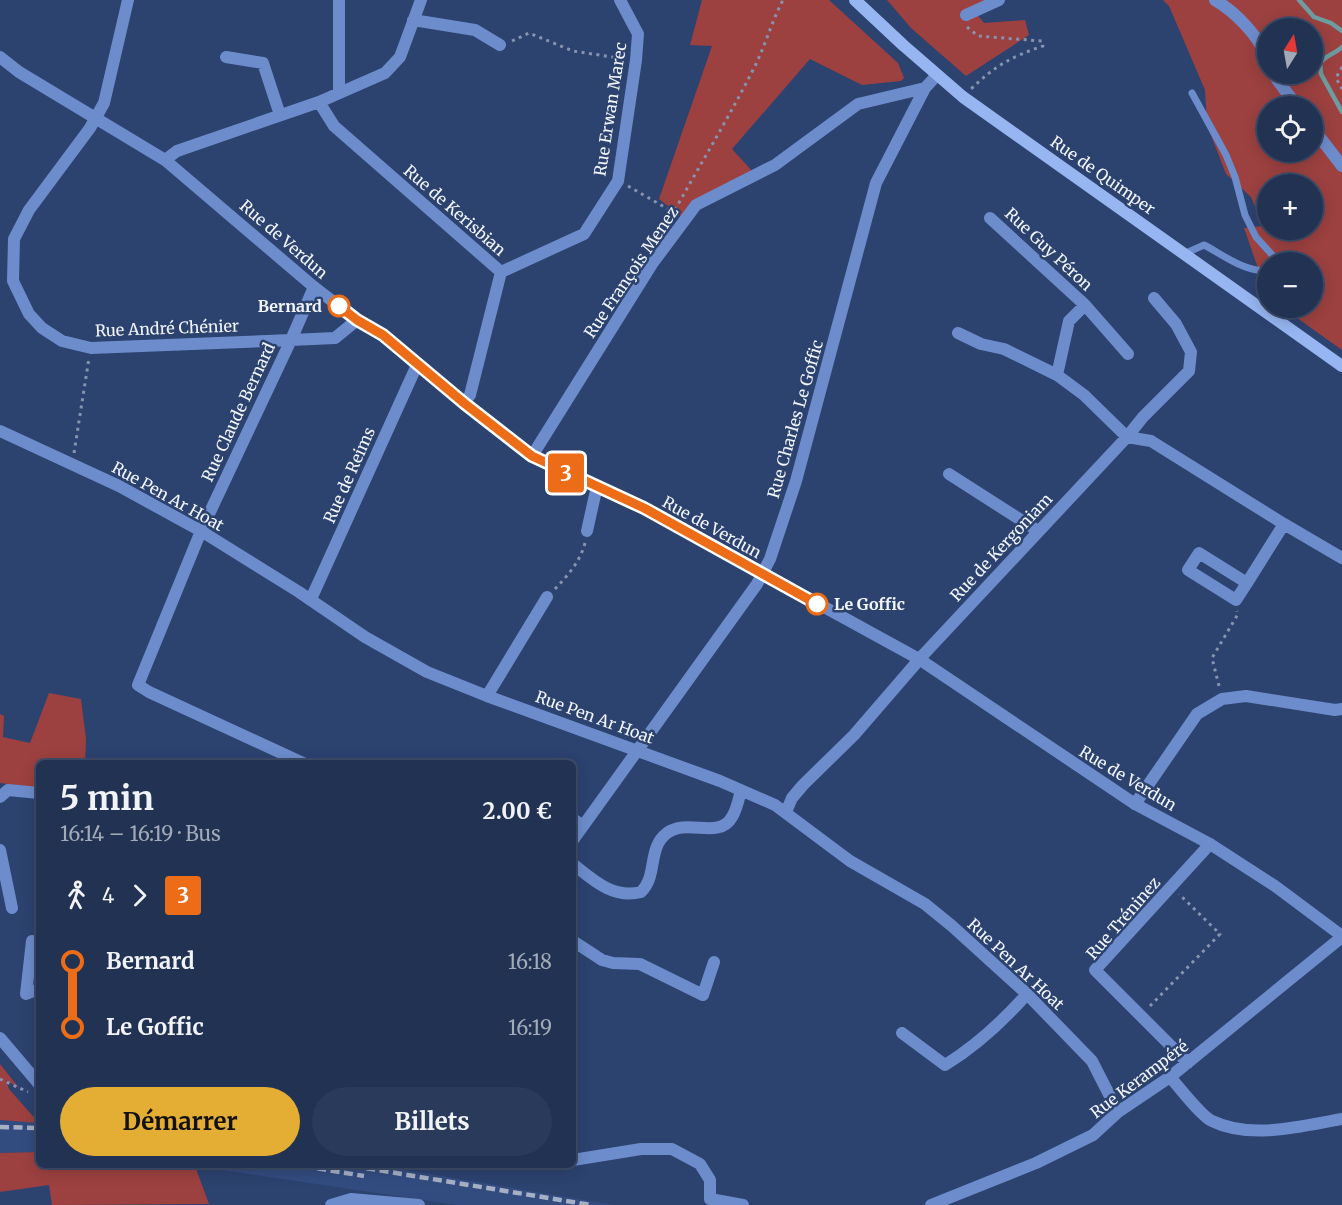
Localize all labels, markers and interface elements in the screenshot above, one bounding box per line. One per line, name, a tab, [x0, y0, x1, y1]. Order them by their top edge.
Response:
north arrow	[1257, 18, 1323, 84]
map controls	[1257, 18, 1323, 318]
street label: Rue Erwan Marec	[590, 41, 630, 177]
button: locate	[1257, 96, 1323, 162]
street label: Rue de Quimper	[1047, 131, 1159, 219]
street label: Rue de Kerisbian	[400, 160, 510, 260]
button: +	[1257, 174, 1323, 240]
street label: Rue de Verdun	[236, 195, 332, 283]
street label: Rue François Menez	[580, 202, 683, 342]
street label: Rue Guy Péron	[1001, 203, 1097, 295]
button: −	[1257, 252, 1323, 318]
marker: Bernard	[328, 295, 350, 317]
place label: Bernard	[258, 296, 322, 316]
street label: Rue André Chénier	[95, 315, 239, 341]
street label: Rue Charles Le Goffic	[763, 338, 827, 500]
street label: Rue Claude Bernard	[197, 339, 279, 485]
street label: Rue de Reims	[319, 424, 379, 526]
line badge: 3	[546, 454, 586, 492]
street label: Rue Pen Ar Hoat	[109, 457, 228, 535]
text: 3	[560, 460, 572, 487]
street label: Rue de Kergoniam	[946, 489, 1056, 605]
street label: Rue de Verdun	[659, 492, 765, 563]
marker: Le Goffic	[806, 593, 828, 615]
place label: Le Goffic	[834, 594, 905, 614]
street label: Rue Pen Ar Hoat	[533, 686, 658, 748]
street label: Rue de Verdun	[1076, 741, 1181, 815]
text: 5 min	[60, 778, 154, 819]
text: 2.00 €	[483, 797, 552, 825]
text: 16:14 – 16:19 · Bus	[60, 821, 221, 846]
street label: Rue Tréninez	[1082, 872, 1164, 963]
icon: walk	[60, 879, 93, 912]
icon: forward	[123, 879, 156, 912]
text: 3	[177, 882, 189, 909]
text: 4	[102, 883, 114, 908]
street label: Rue Pen Ar Hoat	[963, 914, 1069, 1014]
text: Bernard	[106, 947, 194, 975]
text: 16:18	[508, 949, 552, 974]
text: Le Goffic	[106, 1013, 204, 1041]
text: 16:19	[508, 1015, 552, 1040]
street label: Rue Kerampéré	[1086, 1036, 1192, 1122]
button: Démarrer	[60, 1087, 300, 1156]
button: Billets	[312, 1087, 552, 1156]

